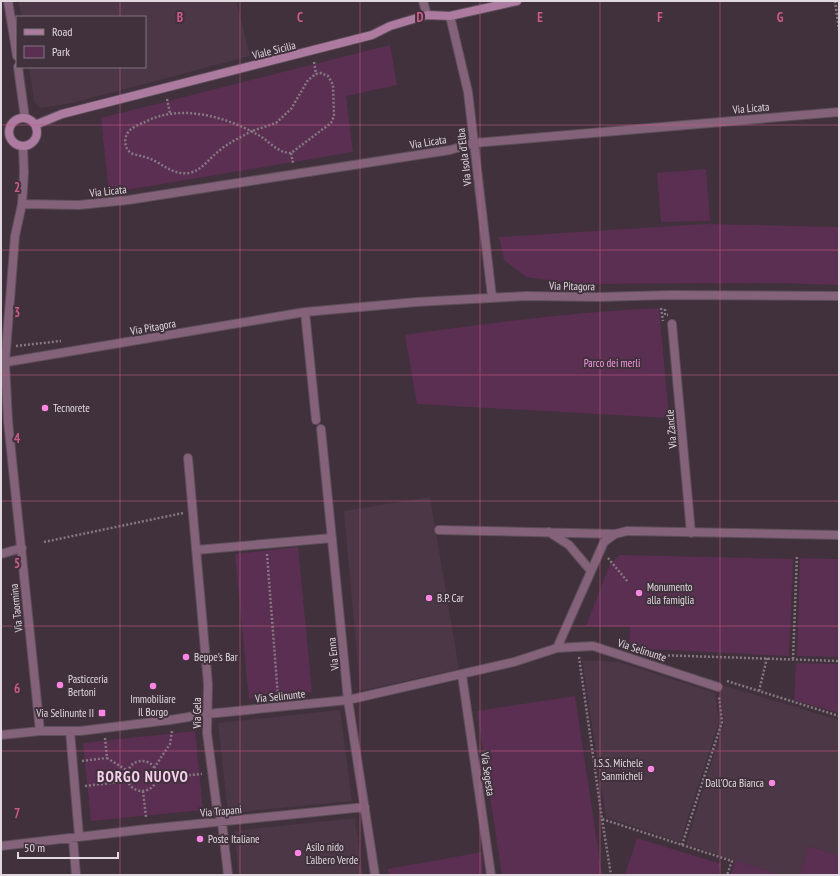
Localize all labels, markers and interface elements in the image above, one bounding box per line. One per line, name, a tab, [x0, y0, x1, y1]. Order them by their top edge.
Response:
text: B	[177, 9, 183, 26]
text: C	[297, 9, 303, 26]
text: D	[417, 9, 424, 26]
text: E	[537, 9, 543, 26]
text: F	[657, 9, 663, 26]
text: G	[777, 9, 784, 26]
legend	[16, 16, 146, 68]
text: Road	[52, 24, 72, 39]
street label: Viale Sicilia	[250, 38, 297, 62]
text: Park	[52, 44, 70, 59]
street label: Via Licata	[731, 99, 770, 117]
street label: Via Isola d'Elba	[454, 127, 475, 188]
street label: Via Licata	[408, 132, 447, 152]
text: 2	[14, 179, 20, 196]
street label: Via Licata	[88, 182, 127, 200]
street label: Via Pitagora	[548, 279, 595, 293]
text: 3	[14, 304, 20, 321]
street label: Via Pitagora	[128, 316, 177, 338]
park label: Parco dei merli	[584, 356, 640, 370]
place label: Tecnorete	[53, 401, 90, 415]
marker: Tecnorete	[40, 403, 50, 413]
street label: Via Zancle	[662, 409, 680, 450]
text: 4	[14, 430, 21, 447]
text: 5	[14, 555, 20, 572]
place label: Monumento alla famiglia	[647, 580, 694, 607]
street label: Via Taormina	[6, 583, 26, 634]
marker: Monumento alla famiglia	[634, 588, 644, 598]
place label: B.P. Car	[437, 591, 464, 605]
marker: B.P. Car	[424, 593, 434, 603]
street label: Via Selinunte	[615, 635, 669, 665]
street label: Via Enna	[324, 637, 342, 672]
place label: Beppe's Bar	[194, 650, 238, 664]
marker: Beppe's Bar	[181, 652, 191, 662]
place label: Pasticceria Bertoni	[68, 672, 108, 699]
text: 6	[14, 680, 20, 697]
marker: Pasticceria Bertoni	[55, 680, 65, 690]
marker: Immobiliare Il Borgo	[148, 681, 158, 691]
street label: Via Selinunte	[253, 686, 306, 706]
place label: Immobiliare Il Borgo	[130, 692, 176, 719]
street label: Via Gela	[190, 697, 204, 730]
place label: Via Selinunte II	[35, 706, 94, 720]
marker: Via Selinunte II	[97, 708, 107, 718]
street label: Via Segesta	[478, 750, 498, 797]
place label: I.S.S. Michele Sanmicheli	[594, 756, 643, 783]
marker: I.S.S. Michele Sanmicheli	[646, 764, 656, 774]
district label: BORGO NUOVO	[97, 767, 189, 786]
place label: Dall'Oca Bianca	[705, 776, 764, 790]
marker: Dall'Oca Bianca	[767, 778, 777, 788]
street label: Via Trapani	[199, 802, 242, 820]
text: 7	[14, 805, 20, 822]
place label: Poste Italiane	[208, 832, 260, 846]
scale bar	[18, 834, 118, 860]
marker: Poste Italiane	[195, 834, 205, 844]
text: 50 m	[24, 840, 45, 855]
place label: Asilo nido L'albero Verde	[306, 840, 359, 867]
marker: Asilo nido L'albero Verde	[293, 848, 303, 858]

